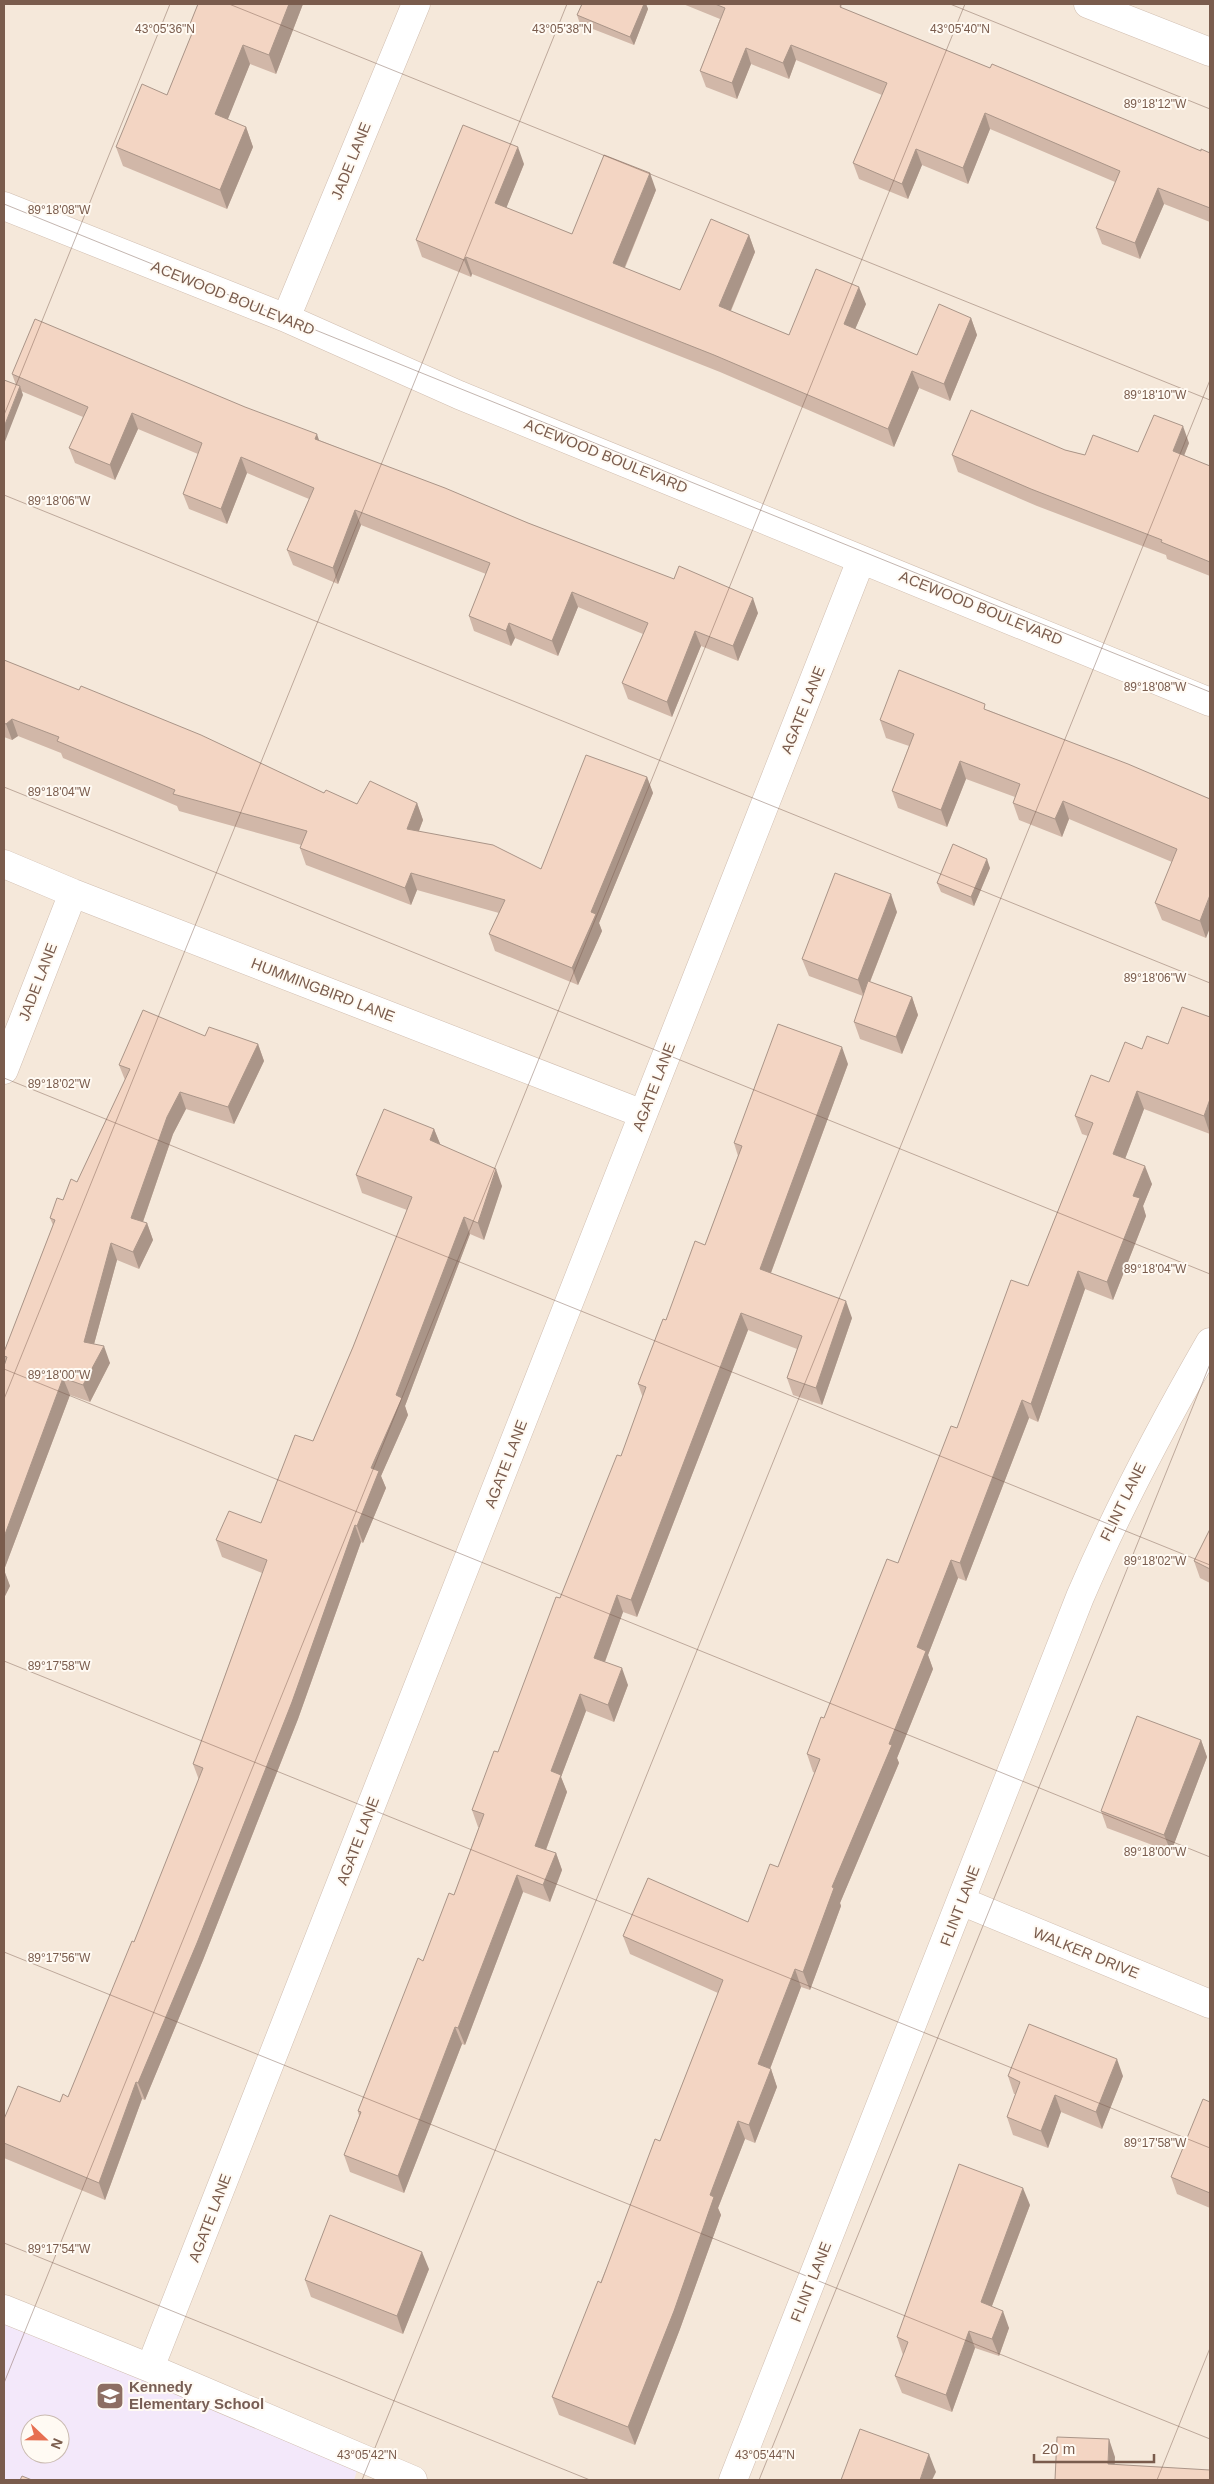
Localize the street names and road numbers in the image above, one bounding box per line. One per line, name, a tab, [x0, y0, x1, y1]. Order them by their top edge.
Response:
street label: JADE LANE	[327, 120, 374, 202]
street label: ACEWOOD BOULEVARD	[149, 257, 318, 338]
street label: ACEWOOD BOULEVARD	[522, 415, 691, 496]
street label: ACEWOOD BOULEVARD	[897, 567, 1066, 648]
street label: AGATE LANE	[777, 663, 828, 756]
street label: JADE LANE	[15, 941, 60, 1023]
street label: HUMMINGBIRD LANE	[249, 954, 397, 1025]
street label: AGATE LANE	[629, 1040, 678, 1133]
street label: AGATE LANE	[481, 1417, 530, 1510]
street label: FLINT LANE	[1096, 1460, 1149, 1544]
street label: AGATE LANE	[333, 1794, 382, 1887]
street label: FLINT LANE	[936, 1863, 983, 1948]
street label: WALKER DRIVE	[1031, 1924, 1142, 1982]
street label: AGATE LANE	[185, 2171, 234, 2264]
street label: FLINT LANE	[787, 2239, 834, 2324]

